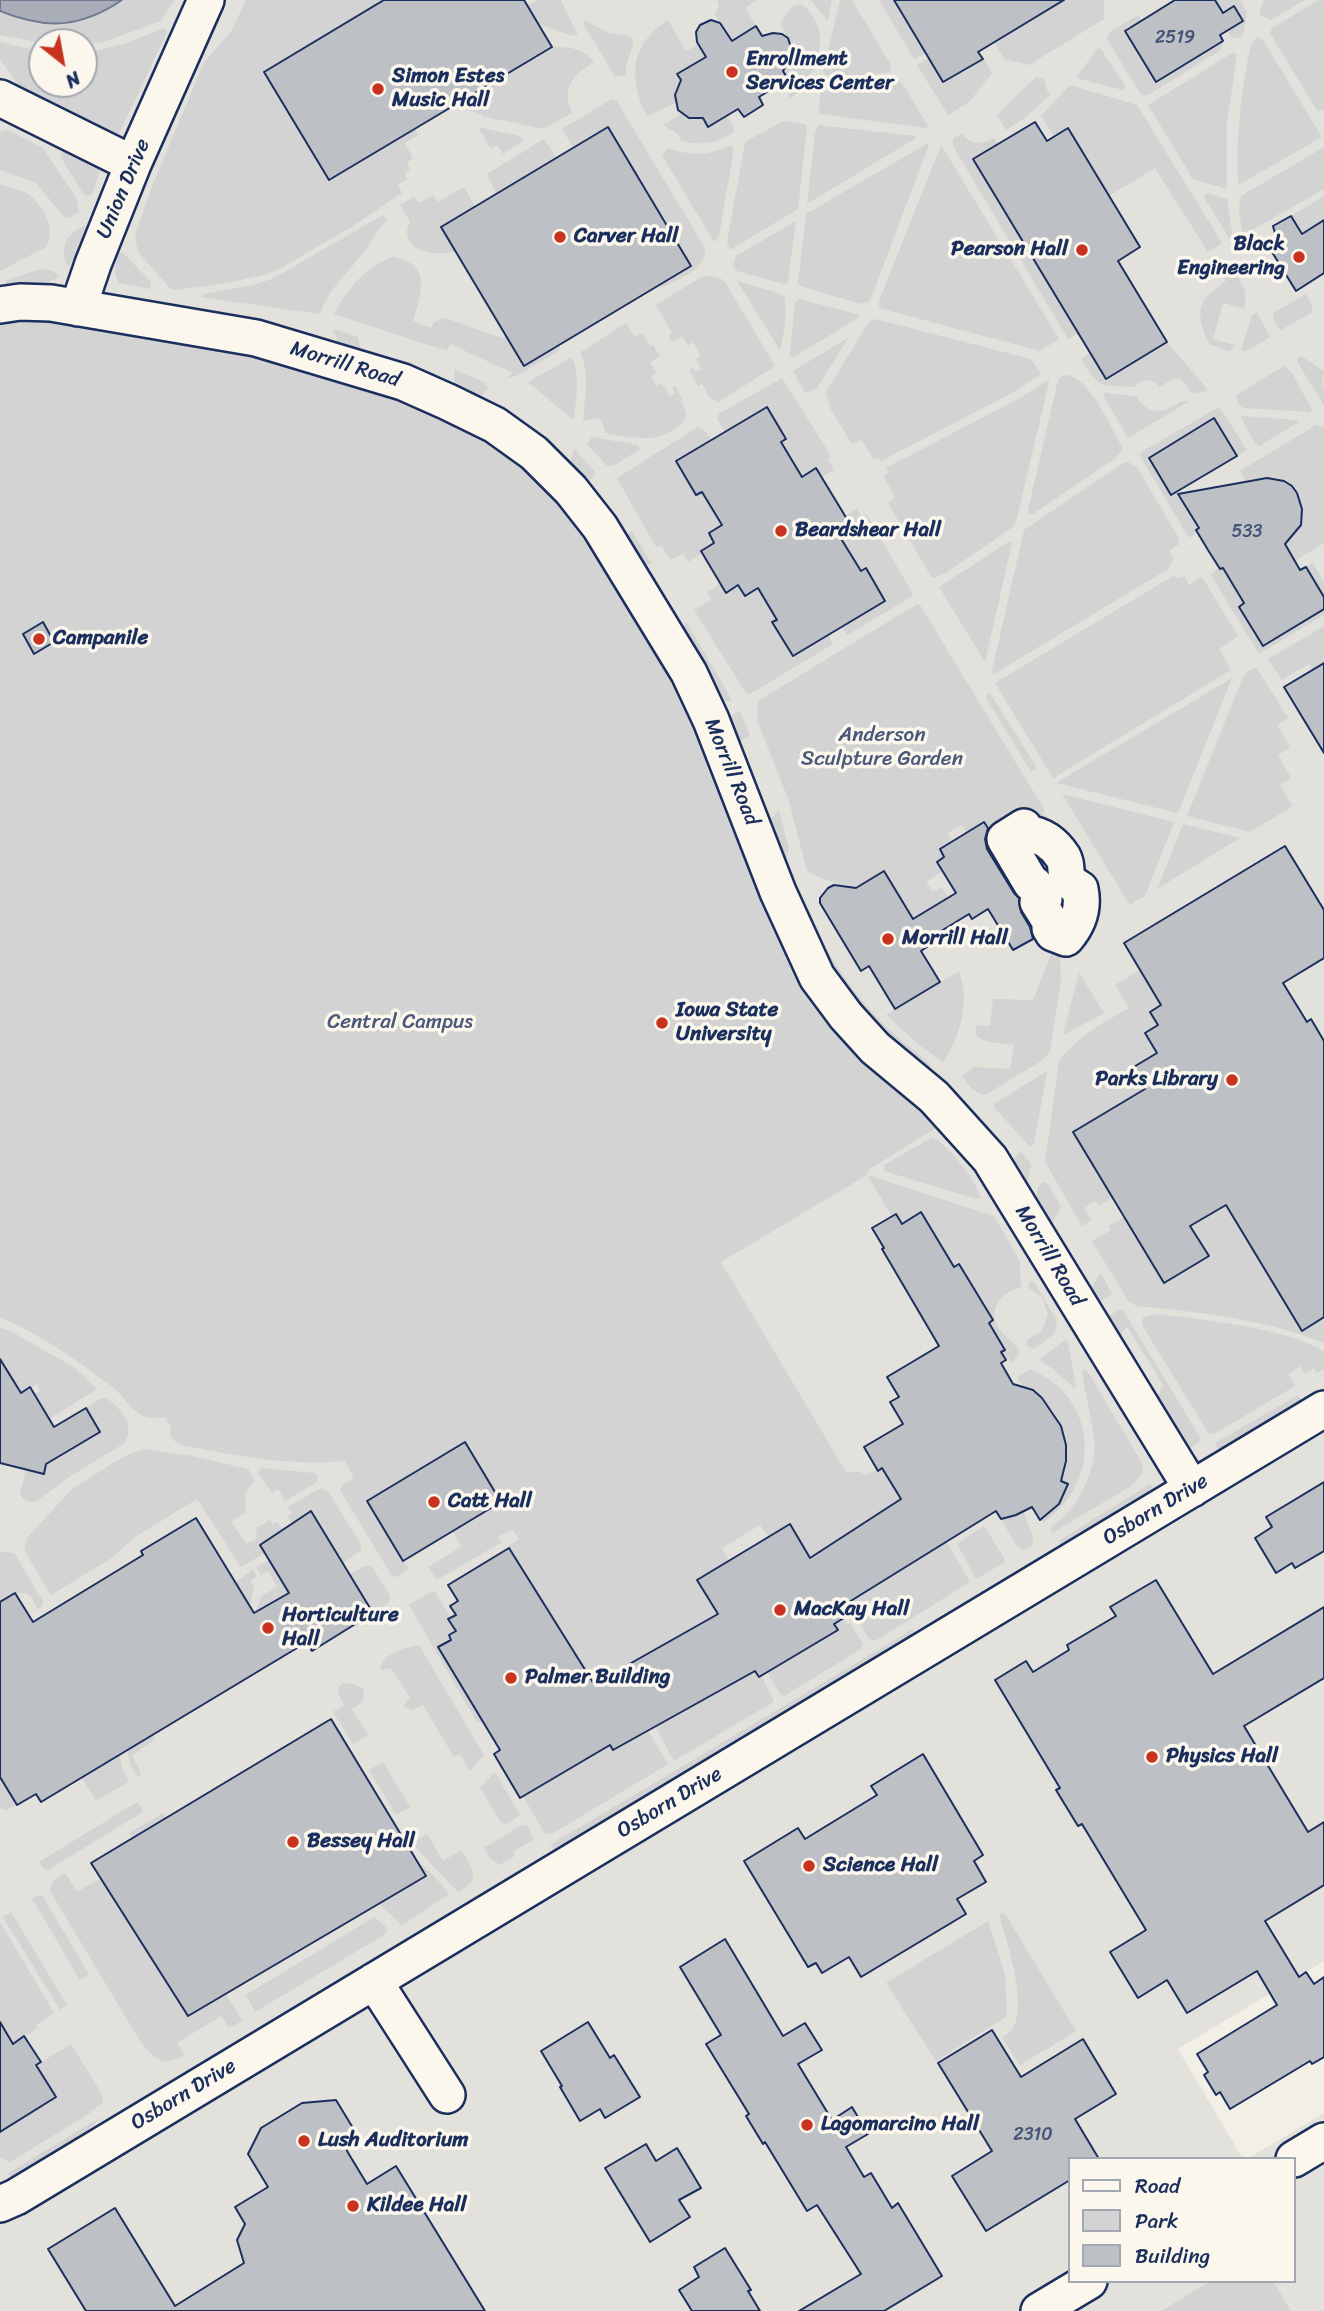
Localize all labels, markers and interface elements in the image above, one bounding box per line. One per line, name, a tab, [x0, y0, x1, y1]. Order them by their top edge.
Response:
house number: 2519	[1155, 27, 1195, 49]
north arrow	[28, 28, 98, 98]
place label: Enrollment Services Center	[746, 47, 894, 97]
text: N	[59, 62, 87, 97]
place label: Simon Estes Music Hall	[392, 64, 504, 114]
marker: Enrollment Services Center	[724, 64, 740, 80]
marker: Simon Estes Music Hall	[370, 81, 386, 97]
street label: Union Drive	[92, 135, 156, 243]
place label: Carver Hall	[574, 224, 678, 250]
marker: Carver Hall	[552, 229, 568, 245]
place label: Black Engineering	[1177, 232, 1285, 282]
place label: Pearson Hall	[951, 237, 1068, 263]
marker: Pearson Hall	[1074, 242, 1090, 258]
marker: Black Engineering	[1291, 249, 1307, 265]
street label: Morrill Road	[287, 336, 403, 394]
place label: Beardshear Hall	[795, 518, 941, 544]
house number: 533	[1232, 521, 1262, 543]
marker: Beardshear Hall	[773, 523, 789, 539]
place label: Campanile	[53, 626, 148, 652]
marker: Campanile	[31, 631, 47, 647]
street label: Morrill Road	[698, 715, 764, 829]
park label: Anderson Sculpture Garden	[801, 723, 963, 773]
place label: Morrill Hall	[902, 926, 1008, 952]
marker: Morrill Hall	[880, 931, 896, 947]
place label: Iowa State University	[676, 998, 778, 1048]
park label: Central Campus	[327, 1010, 473, 1036]
marker: Iowa State University	[654, 1015, 670, 1031]
place label: Parks Library	[1095, 1067, 1218, 1093]
marker: Parks Library	[1224, 1072, 1240, 1088]
street label: Morrill Road	[1009, 1201, 1089, 1311]
street label: Osborn Drive	[1099, 1469, 1213, 1551]
place label: Catt Hall	[448, 1489, 532, 1515]
marker: Catt Hall	[426, 1494, 442, 1510]
place label: MacKay Hall	[794, 1597, 909, 1623]
marker: MacKay Hall	[772, 1602, 788, 1618]
place label: Horticulture Hall	[282, 1603, 399, 1653]
marker: Horticulture Hall	[260, 1620, 276, 1636]
place label: Palmer Building	[525, 1665, 670, 1691]
marker: Palmer Building	[503, 1670, 519, 1686]
place label: Physics Hall	[1166, 1744, 1278, 1770]
marker: Physics Hall	[1144, 1749, 1160, 1765]
street label: Osborn Drive	[613, 1762, 727, 1844]
place label: Bessey Hall	[307, 1829, 415, 1855]
marker: Bessey Hall	[285, 1834, 301, 1850]
place label: Science Hall	[823, 1853, 938, 1879]
marker: Science Hall	[801, 1858, 817, 1874]
street label: Osborn Drive	[127, 2054, 241, 2136]
place label: Lagomarcino Hall	[821, 2112, 979, 2138]
marker: Lagomarcino Hall	[799, 2117, 815, 2133]
house number: 2310	[1013, 2124, 1053, 2146]
place label: Lush Auditorium	[318, 2128, 468, 2154]
marker: Lush Auditorium	[296, 2133, 312, 2149]
legend	[1068, 2157, 1296, 2283]
text: Road	[1135, 2167, 1180, 2205]
place label: Kildee Hall	[367, 2193, 466, 2219]
marker: Kildee Hall	[345, 2198, 361, 2214]
text: Park	[1135, 2202, 1178, 2240]
text: Building	[1135, 2237, 1210, 2275]

